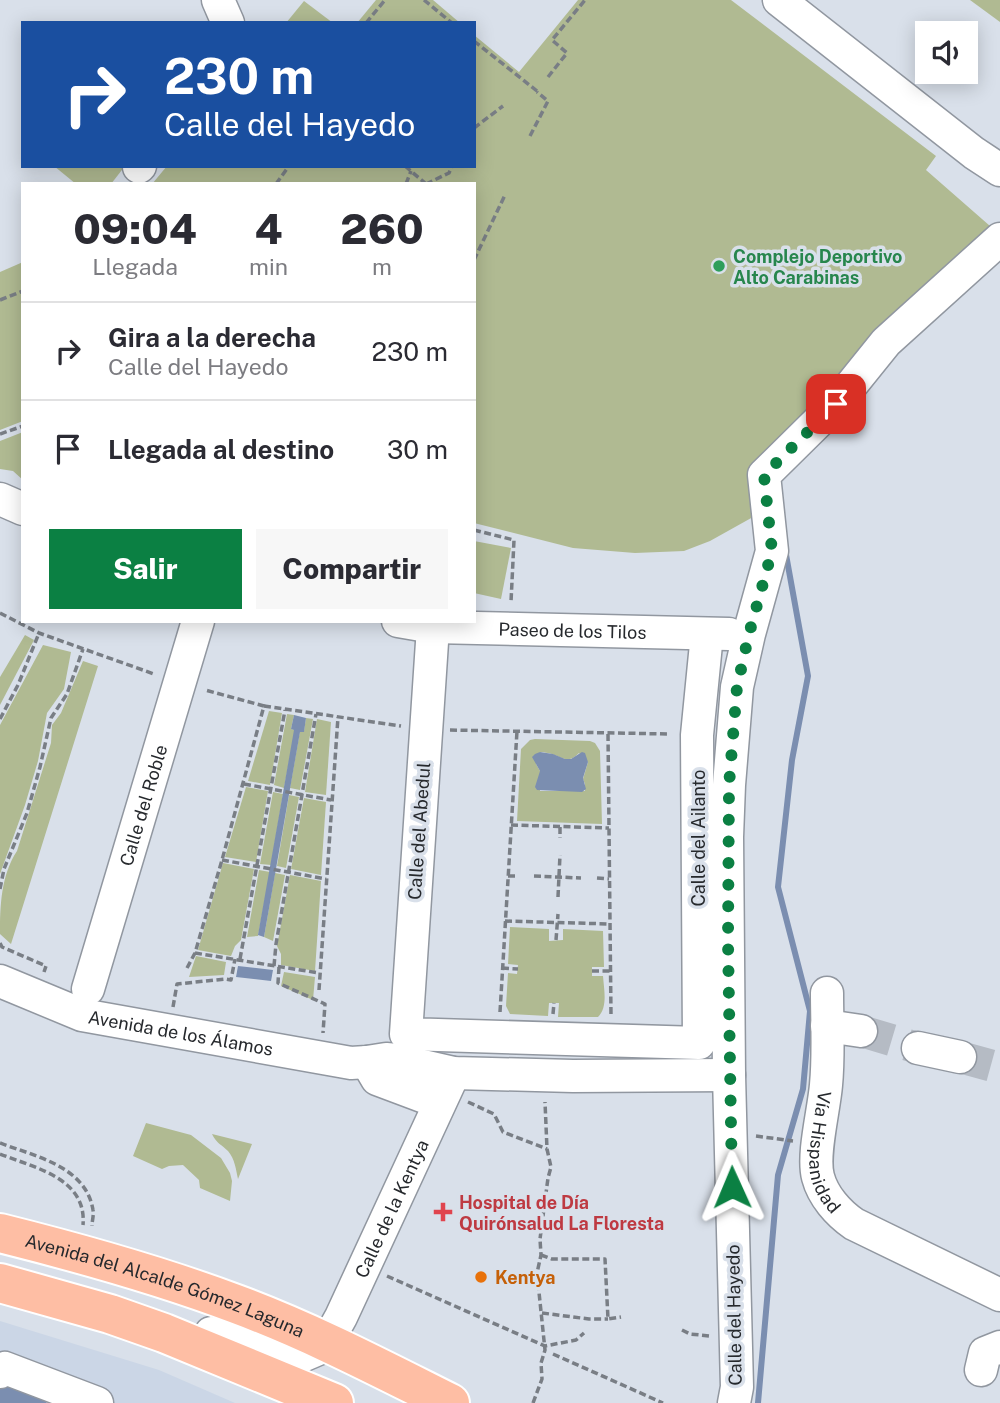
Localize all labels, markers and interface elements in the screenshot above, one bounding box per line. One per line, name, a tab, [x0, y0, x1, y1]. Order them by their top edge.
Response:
map controls	[915, 21, 978, 84]
button: sound	[915, 21, 978, 84]
text: 230 m	[164, 47, 314, 105]
icon: right	[49, 49, 140, 140]
text: Calle del Hayedo	[164, 106, 415, 143]
text: 09:04	[73, 204, 197, 253]
text: 4	[255, 204, 283, 253]
text: 260	[340, 204, 424, 253]
place label: Complejo Deportivo Alto Carabinas	[733, 246, 902, 288]
text: Llegada	[92, 253, 178, 280]
text: min	[249, 253, 288, 280]
text: m	[372, 253, 392, 280]
marker: Complejo Deportivo Alto Carabinas	[711, 258, 727, 274]
text: Gira a la derecha	[108, 322, 316, 353]
icon: right	[49, 332, 87, 370]
text: 230 m	[372, 336, 448, 367]
text: Calle del Hayedo	[108, 353, 289, 380]
pin	[806, 374, 866, 434]
icon: arrive	[817, 385, 855, 423]
icon: arrive	[49, 430, 87, 468]
text: Llegada al destino	[108, 434, 334, 465]
text: 30 m	[387, 434, 448, 465]
button: Salir	[49, 529, 242, 609]
button: Compartir	[256, 529, 448, 609]
street label: Paseo de los Tilos	[498, 618, 647, 643]
street label: Calle del Roble	[115, 742, 171, 868]
street label: Calle del Abedul	[404, 761, 434, 901]
street label: Calle del Ailanto	[688, 770, 709, 907]
street label: Avenida de los Álamos	[87, 1006, 275, 1059]
street label: Vía Hispanidad	[806, 1090, 845, 1217]
street label: Calle de la Kentya	[350, 1136, 432, 1281]
position arrow	[695, 1150, 769, 1224]
place label: Hospital de Día Quirónsalud La Floresta	[459, 1192, 664, 1234]
marker: Hospital de Día Quirónsalud La Floresta	[433, 1202, 453, 1222]
street label: Avenida del Alcalde Gómez Laguna	[23, 1229, 308, 1341]
street label: Calle del Hayedo	[722, 1244, 746, 1386]
place label: Kentya	[495, 1267, 556, 1288]
marker: Kentya	[473, 1269, 489, 1285]

